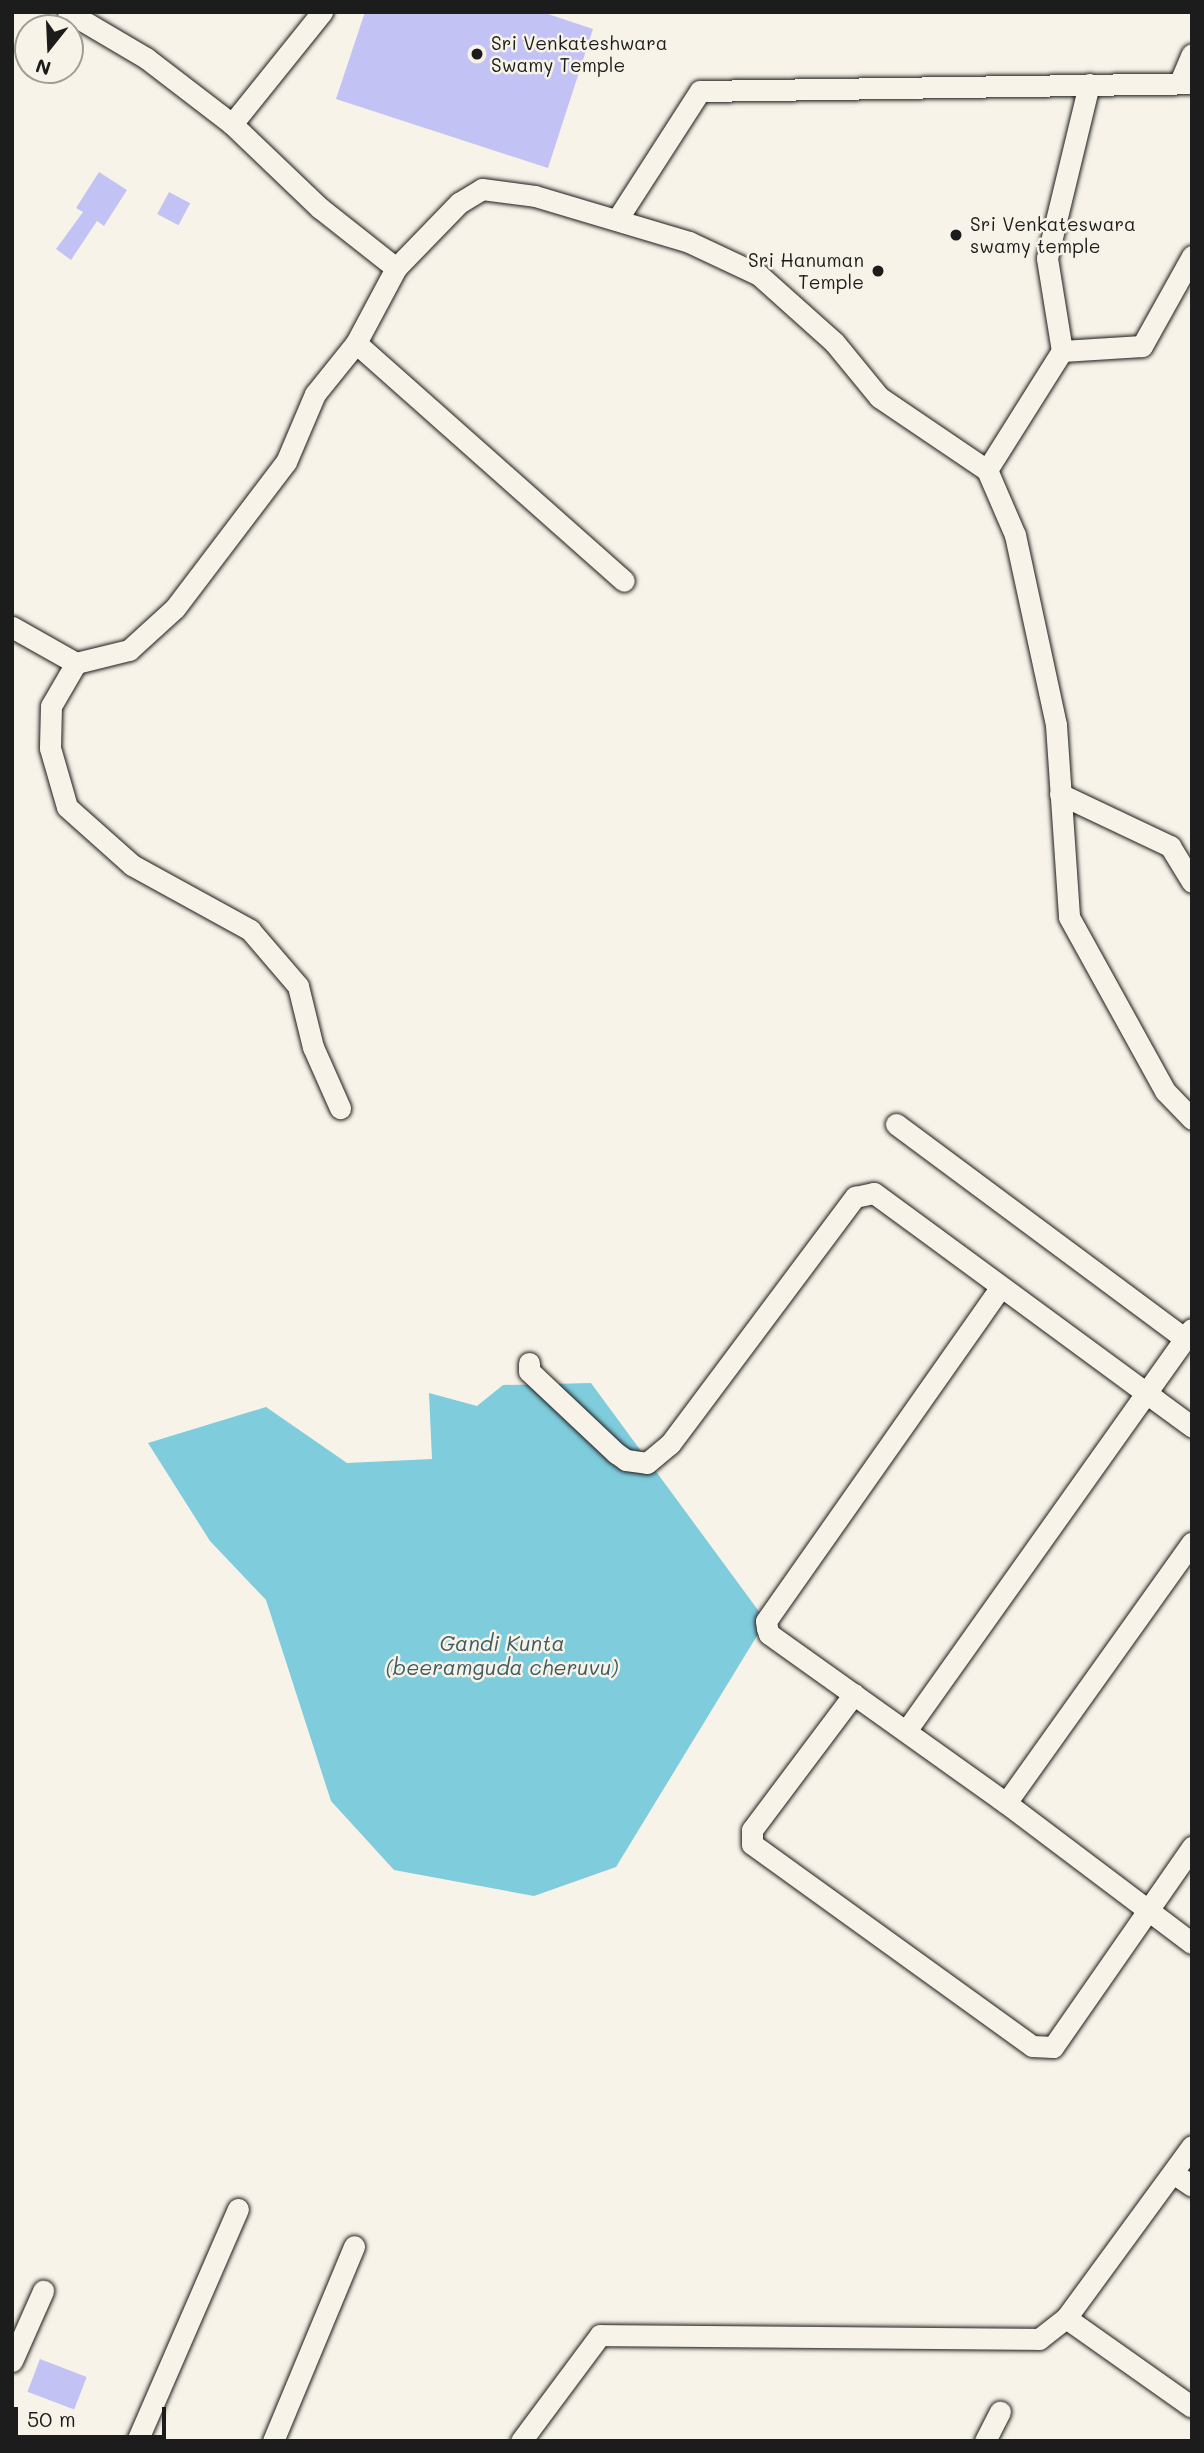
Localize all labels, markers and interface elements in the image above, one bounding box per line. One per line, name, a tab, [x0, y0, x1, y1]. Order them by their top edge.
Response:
north arrow	[14, 14, 84, 84]
place label: Sri Venkateshwara Swamy Temple	[491, 32, 668, 76]
marker: Sri Venkateshwara Swamy Temple	[469, 46, 485, 62]
text: N	[32, 53, 54, 82]
place label: Sri Venkateswara swamy temple	[970, 213, 1136, 257]
marker: Sri Venkateswara swamy temple	[948, 227, 964, 243]
place label: Sri Hanuman Temple	[748, 249, 864, 293]
marker: Sri Hanuman Temple	[870, 263, 886, 279]
water label: Gandi Kunta (beeramguda cheruvu)	[386, 1630, 618, 1680]
scale bar	[18, 2394, 170, 2438]
text: 50 m	[27, 2405, 76, 2432]

